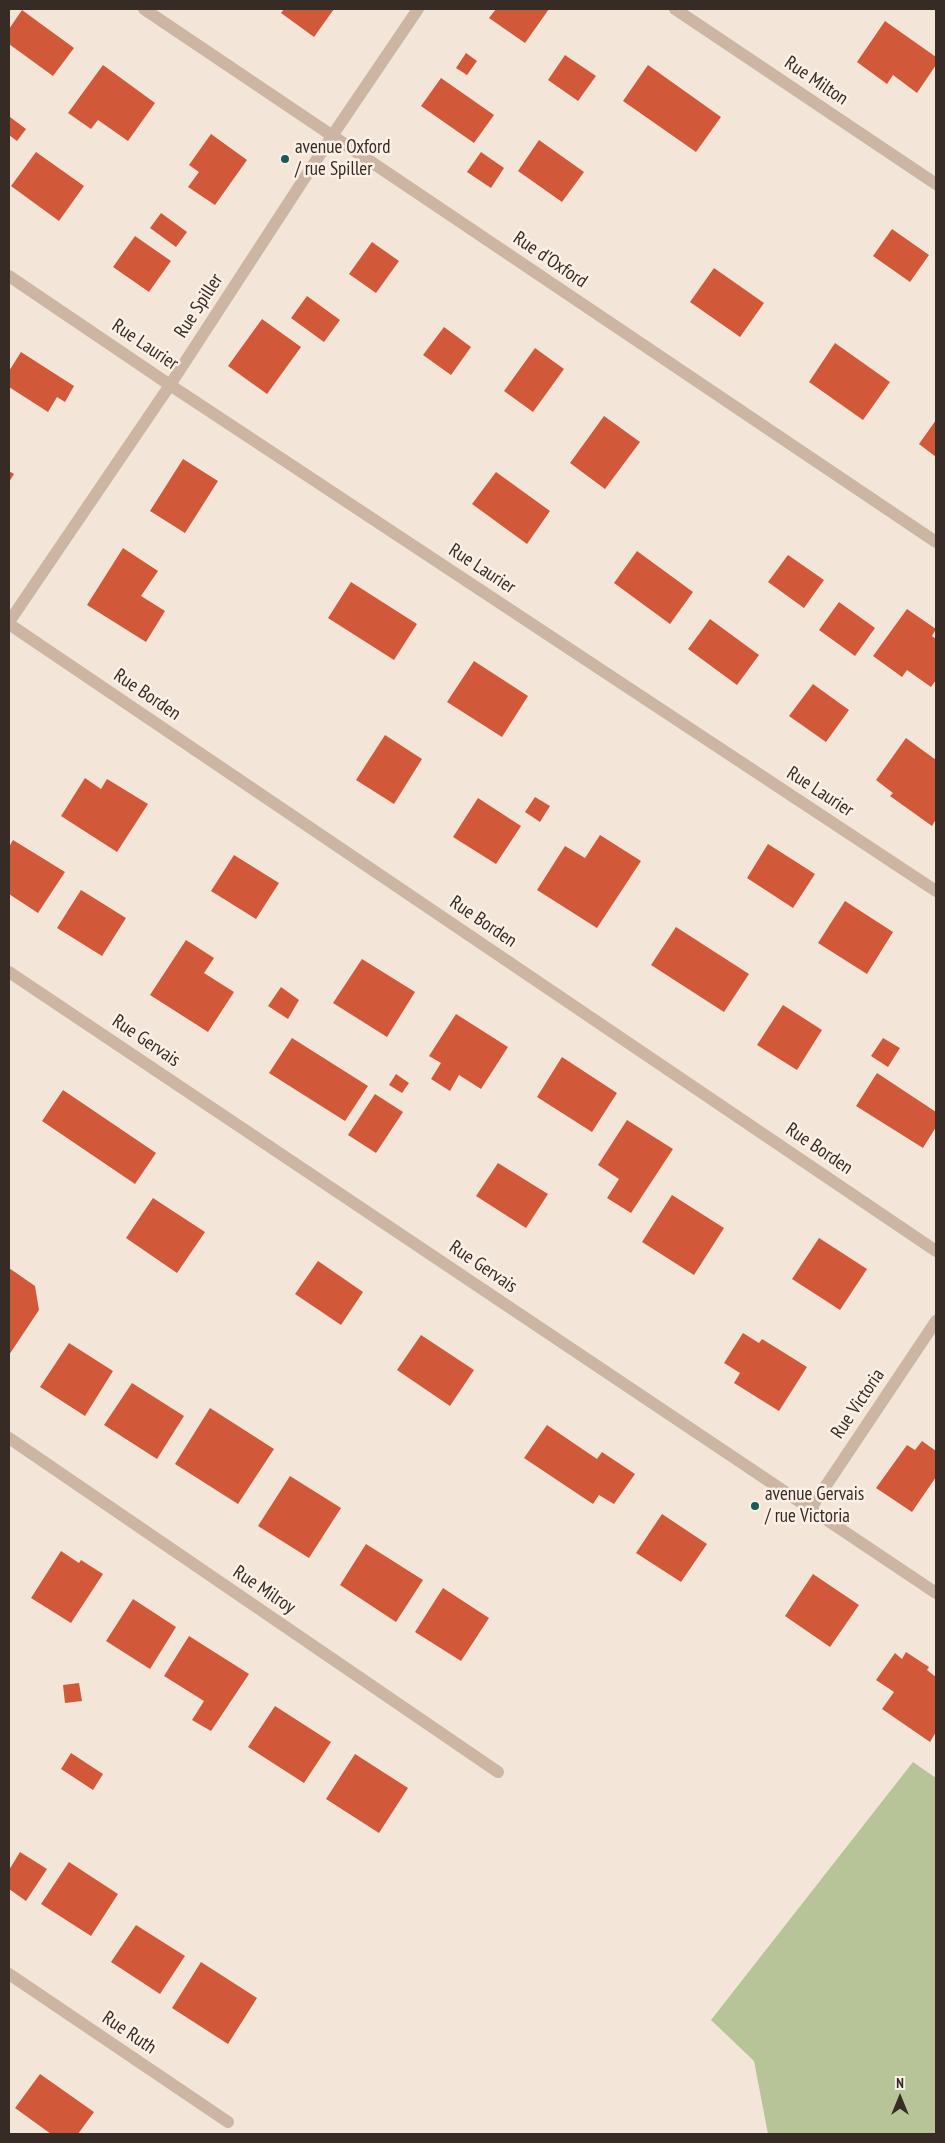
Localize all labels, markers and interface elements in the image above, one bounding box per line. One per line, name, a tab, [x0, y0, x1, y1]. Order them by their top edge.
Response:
street label: Rue Milton	[780, 52, 852, 110]
place label: avenue Oxford / rue Spiller	[295, 137, 390, 181]
marker: avenue Oxford / rue Spiller	[279, 153, 291, 165]
street label: Rue d'Oxford	[509, 227, 591, 293]
street label: Rue Spiller	[170, 270, 228, 342]
street label: Rue Laurier	[107, 315, 183, 375]
street label: Rue Laurier	[444, 539, 520, 599]
street label: Rue Borden	[109, 664, 185, 726]
street label: Rue Laurier	[782, 762, 858, 822]
street label: Rue Borden	[445, 891, 521, 953]
street label: Rue Gervais	[108, 1010, 184, 1072]
street label: Rue Borden	[781, 1118, 857, 1180]
street label: Rue Gervais	[445, 1236, 521, 1298]
street label: Rue Victoria	[826, 1365, 890, 1443]
place label: avenue Gervais / rue Victoria	[765, 1484, 864, 1528]
marker: avenue Gervais / rue Victoria	[749, 1500, 761, 1512]
street label: Rue Milroy	[229, 1561, 299, 1619]
street label: Rue Ruth	[98, 2007, 160, 2059]
north arrow	[875, 2073, 925, 2123]
text: N	[896, 2074, 904, 2092]

